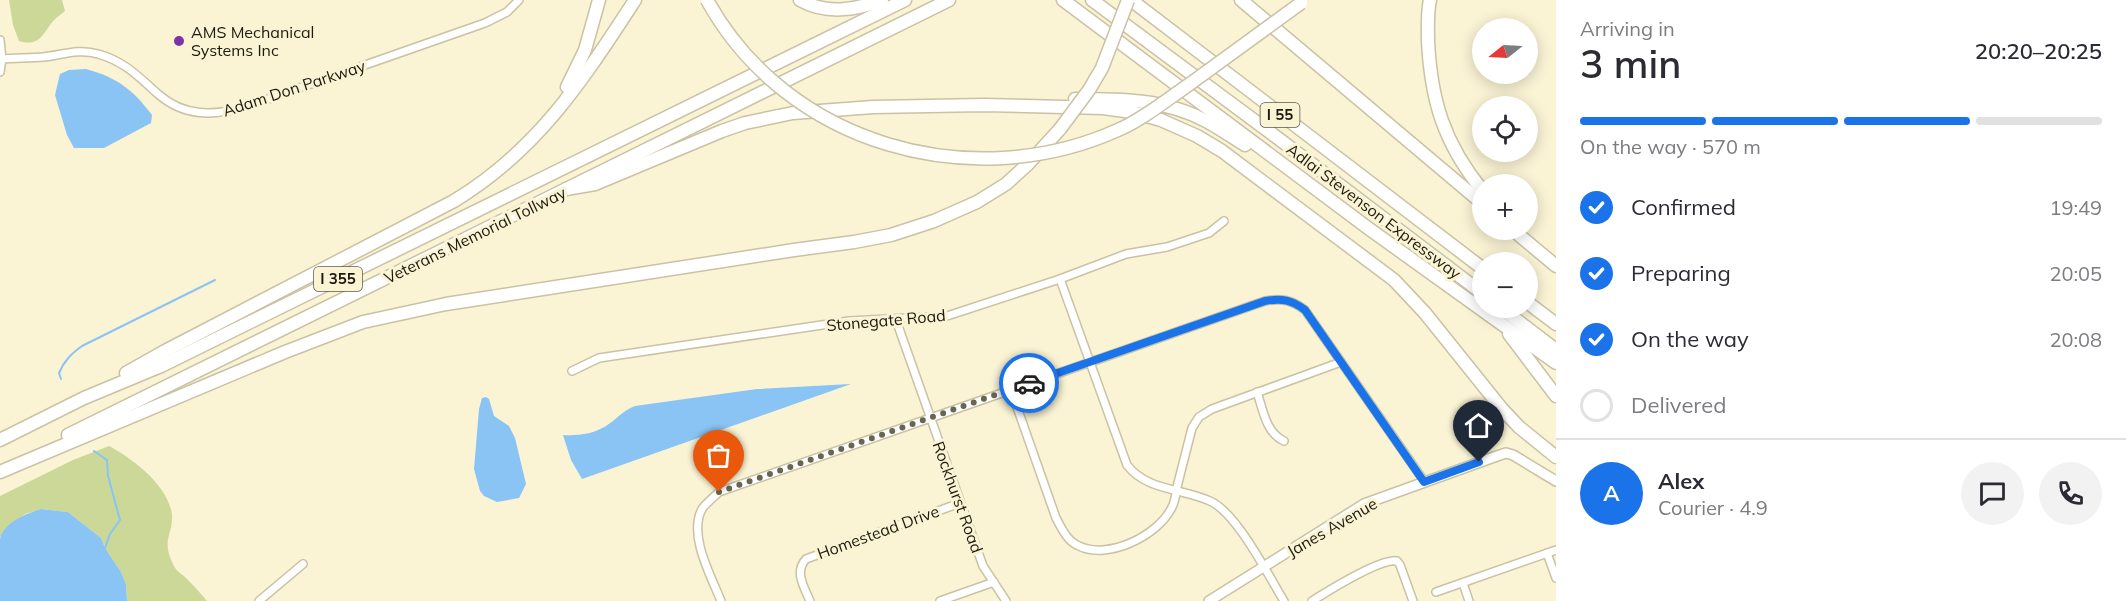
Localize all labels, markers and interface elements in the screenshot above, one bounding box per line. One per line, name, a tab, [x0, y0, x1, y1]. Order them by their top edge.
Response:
text: Arriving in	[1580, 16, 1675, 41]
north arrow	[1472, 18, 1538, 84]
map controls	[1472, 18, 1538, 318]
place label: AMS Mechanical Systems Inc	[191, 22, 314, 60]
marker: AMS Mechanical Systems Inc	[172, 34, 186, 48]
text: 20:20–20:25	[1975, 37, 2102, 65]
text: 3 min	[1580, 39, 1681, 88]
street label: Adam Don Parkway	[220, 55, 368, 121]
button: locate	[1472, 96, 1538, 162]
road number: I 55	[1260, 103, 1300, 127]
text: On the way · 570 m	[1580, 134, 1761, 159]
street label: Adlai Stevenson Expressway	[1283, 139, 1466, 283]
button: +	[1472, 174, 1538, 240]
street label: Veterans Memorial Tollway	[381, 182, 570, 288]
icon: check	[1580, 191, 1613, 224]
text: Confirmed	[1631, 193, 1736, 221]
text: 19:49	[2049, 195, 2102, 220]
button: −	[1472, 252, 1538, 318]
icon: check	[1580, 257, 1613, 290]
text: Preparing	[1631, 259, 1731, 287]
text: 20:05	[2049, 261, 2102, 286]
road number: I 355	[314, 267, 362, 291]
street label: Stonegate Road	[826, 305, 946, 335]
icon: check	[1580, 323, 1613, 356]
text: On the way	[1631, 325, 1749, 353]
text: 20:08	[2049, 327, 2102, 352]
courier	[999, 353, 1059, 413]
icon: car	[1013, 367, 1046, 400]
text: Delivered	[1631, 391, 1726, 419]
pin	[1453, 400, 1504, 462]
icon: home	[1462, 409, 1495, 442]
pin	[693, 430, 744, 492]
street label: Rockhurst Road	[929, 438, 987, 556]
icon: bag	[702, 439, 735, 472]
button: chat	[1961, 462, 2024, 525]
button: phone	[2039, 462, 2102, 525]
text: Alex	[1658, 467, 1704, 495]
text: A	[1603, 479, 1620, 507]
street label: Janes Avenue	[1283, 493, 1381, 561]
text: Courier · 4.9	[1658, 495, 1768, 520]
street label: Homestead Drive	[814, 501, 942, 563]

